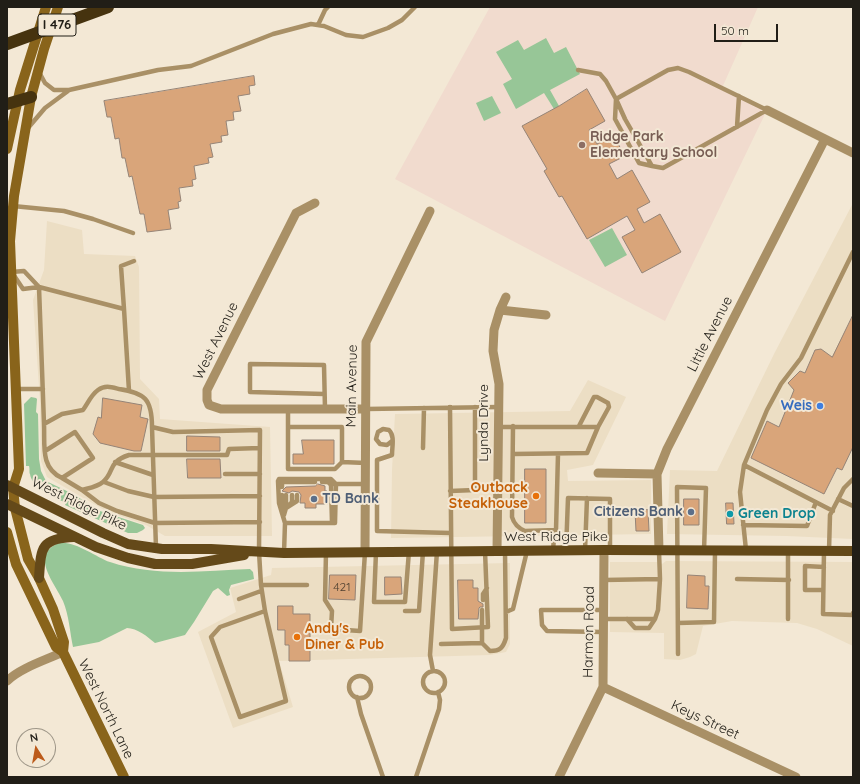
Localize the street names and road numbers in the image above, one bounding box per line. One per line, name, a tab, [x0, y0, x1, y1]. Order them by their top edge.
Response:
road number: I 476	[38, 14, 76, 36]
street label: Little Avenue	[684, 293, 736, 375]
street label: West Avenue	[190, 299, 242, 383]
street label: Main Avenue	[343, 344, 361, 428]
street label: Lynda Drive	[476, 384, 492, 462]
street label: West Ridge Pike	[29, 474, 129, 534]
street label: West Ridge Pike	[504, 529, 608, 545]
street label: Harmon Road	[580, 586, 598, 678]
street label: West North Lane	[75, 656, 137, 762]
street label: Keys Street	[668, 697, 742, 743]

